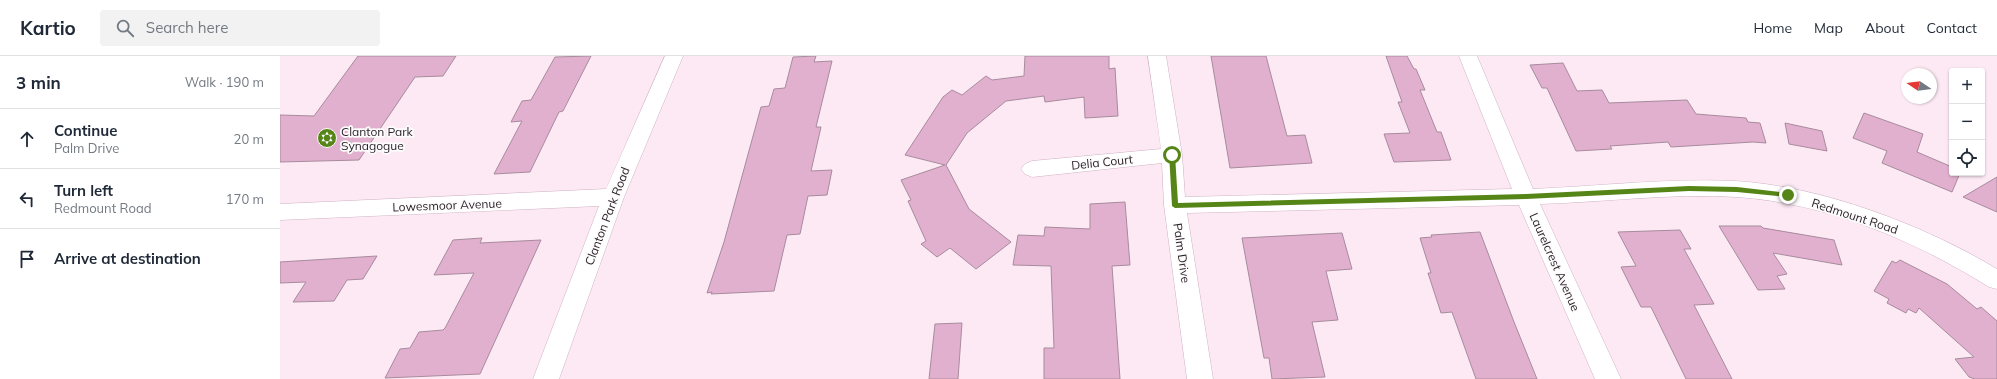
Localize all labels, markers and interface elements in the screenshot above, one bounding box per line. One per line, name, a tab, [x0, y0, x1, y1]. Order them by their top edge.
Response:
search box	[100, 10, 380, 46]
text: Kartio	[20, 16, 76, 40]
icon: search	[114, 17, 136, 39]
text: Search here	[146, 18, 228, 37]
text: Home	[1753, 19, 1792, 37]
text: Map	[1814, 19, 1843, 37]
text: About	[1865, 19, 1905, 37]
text: Contact	[1927, 19, 1977, 37]
north arrow	[1901, 68, 1937, 104]
map controls	[1949, 68, 1985, 176]
button: +	[1949, 68, 1985, 104]
text: 3 min	[16, 72, 61, 93]
text: Walk · 190 m	[185, 74, 264, 90]
button: −	[1949, 104, 1985, 140]
text: Continue	[54, 121, 117, 140]
place label: Clanton Park Synagogue	[341, 124, 414, 153]
synagogue icon: Clanton Park Synagogue	[316, 127, 338, 149]
icon: ahead	[16, 128, 38, 150]
text: 20 m	[234, 131, 264, 147]
text: Palm Drive	[54, 140, 119, 156]
button: locate	[1949, 140, 1985, 176]
route start	[1163, 146, 1181, 164]
street label: Delia Court	[1070, 151, 1134, 173]
street label: Clanton Park Road	[581, 165, 633, 267]
text: Turn left	[54, 181, 113, 200]
route end	[1779, 186, 1797, 204]
icon: left	[16, 188, 38, 210]
text: 170 m	[226, 191, 264, 207]
street label: Redmount Road	[1810, 195, 1900, 237]
street label: Lowesmoor Avenue	[392, 196, 502, 214]
text: Redmount Road	[54, 200, 152, 216]
street label: Laurelcrest Avenue	[1527, 210, 1583, 314]
street label: Palm Drive	[1170, 222, 1194, 284]
icon: arrive	[16, 248, 38, 270]
text: Arrive at destination	[54, 249, 201, 268]

